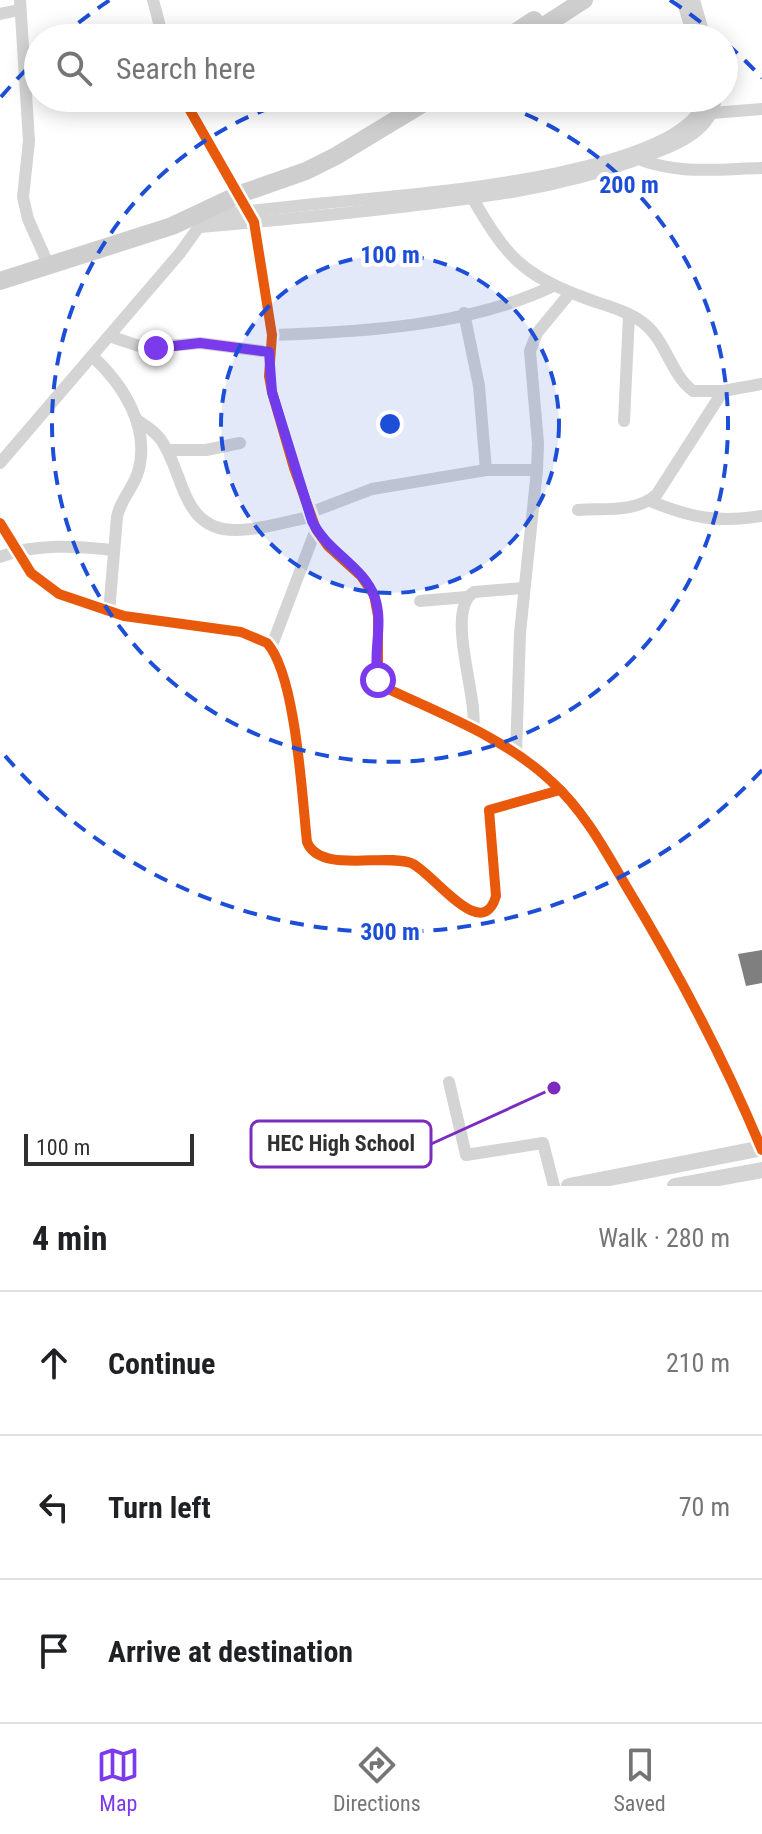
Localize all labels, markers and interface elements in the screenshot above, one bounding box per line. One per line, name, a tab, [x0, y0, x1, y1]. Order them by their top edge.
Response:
search box	[24, 24, 738, 112]
icon: search	[52, 46, 96, 90]
text: Search here	[116, 51, 256, 86]
text: 200 m	[599, 171, 659, 199]
text: 100 m	[360, 241, 420, 269]
route end	[138, 330, 174, 366]
centre of rings	[376, 410, 404, 438]
route start	[360, 662, 396, 698]
text: 300 m	[360, 918, 420, 946]
callout: HEC High School	[251, 1121, 431, 1167]
scale bar	[24, 1130, 194, 1166]
text: HEC High School	[267, 1131, 415, 1156]
text: 100 m	[36, 1135, 90, 1160]
text: 4 min	[32, 1218, 108, 1258]
text: Walk · 280 m	[598, 1223, 730, 1253]
icon: ahead	[32, 1341, 76, 1385]
text: Continue	[108, 1346, 215, 1381]
text: 210 m	[666, 1348, 730, 1378]
icon: left	[32, 1485, 76, 1529]
text: Turn left	[108, 1490, 211, 1525]
text: 70 m	[679, 1492, 730, 1522]
icon: arrive	[32, 1629, 76, 1673]
text: Arrive at destination	[108, 1634, 353, 1669]
tab: Map	[96, 1743, 140, 1816]
tab: Directions	[333, 1743, 421, 1816]
tab: Saved	[613, 1743, 666, 1816]

